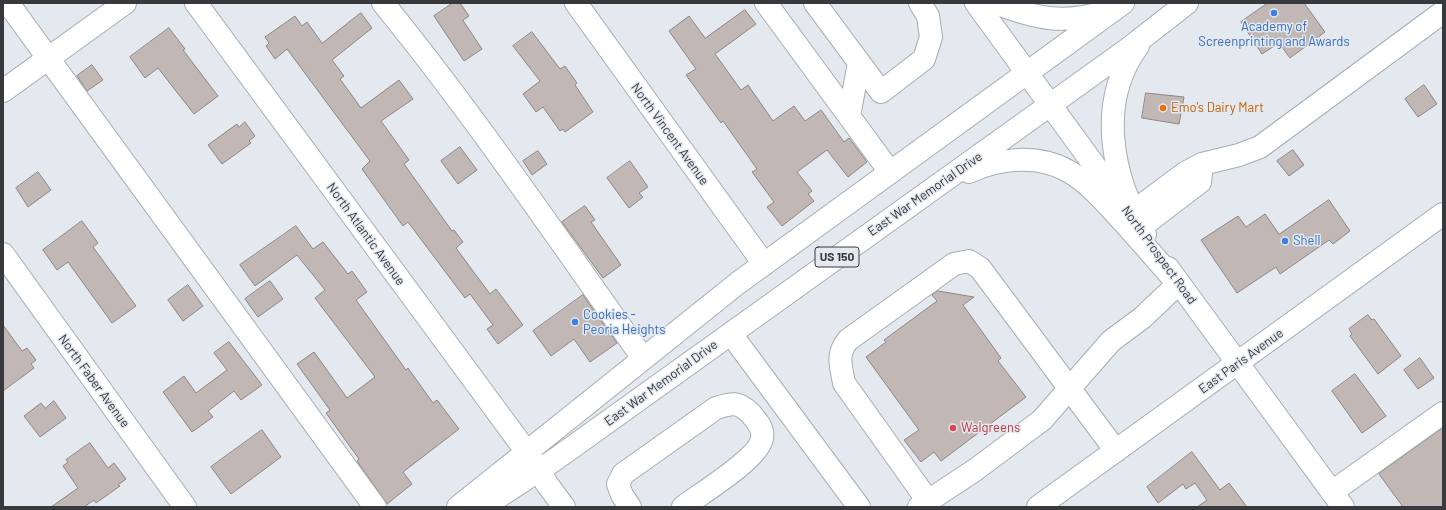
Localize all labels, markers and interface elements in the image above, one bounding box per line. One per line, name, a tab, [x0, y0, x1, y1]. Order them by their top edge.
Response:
marker: Academy of Screenprinting and Awards	[1269, 8, 1279, 18]
place label: Academy of Screenprinting and Awards	[1198, 19, 1350, 50]
street label: North Vincent Avenue	[628, 80, 712, 188]
place label: Emo's Dairy Mart	[1171, 100, 1264, 116]
marker: Emo's Dairy Mart	[1158, 103, 1168, 113]
street label: East War Memorial Drive	[865, 149, 985, 239]
street label: North Atlantic Avenue	[324, 180, 408, 288]
street label: North Prospect Road	[1118, 203, 1200, 307]
place label: Shell	[1293, 233, 1320, 249]
marker: Shell	[1280, 236, 1290, 246]
road number: US 150	[815, 247, 859, 267]
place label: Cookies - Peoria Heights	[583, 307, 665, 338]
marker: Cookies - Peoria Heights	[570, 317, 580, 327]
street label: East Paris Avenue	[1196, 325, 1286, 397]
street label: North Faber Avenue	[55, 331, 133, 431]
street label: East War Memorial Drive	[601, 337, 721, 429]
place label: Walgreens	[961, 420, 1020, 436]
marker: Walgreens	[948, 423, 958, 433]

